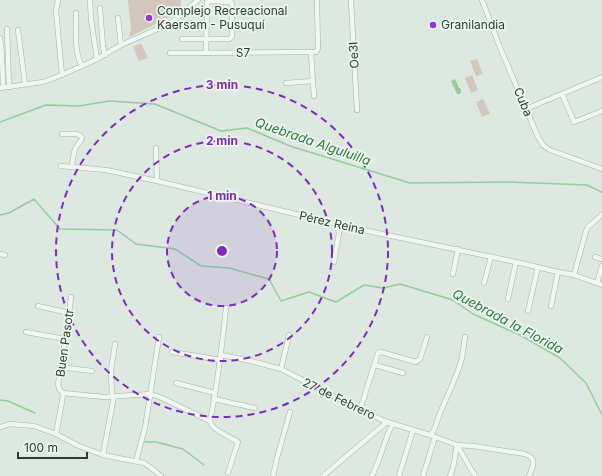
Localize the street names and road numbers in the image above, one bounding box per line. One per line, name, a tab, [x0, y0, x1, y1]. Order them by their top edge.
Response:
street label: Oe3I	[345, 41, 362, 69]
street label: S7	[236, 45, 250, 60]
street label: Cuba	[511, 85, 536, 119]
street label: Pérez Reina	[298, 208, 366, 237]
street label: Buen Pasotr	[52, 307, 77, 378]
street label: 27 de Febrero	[300, 374, 378, 423]

